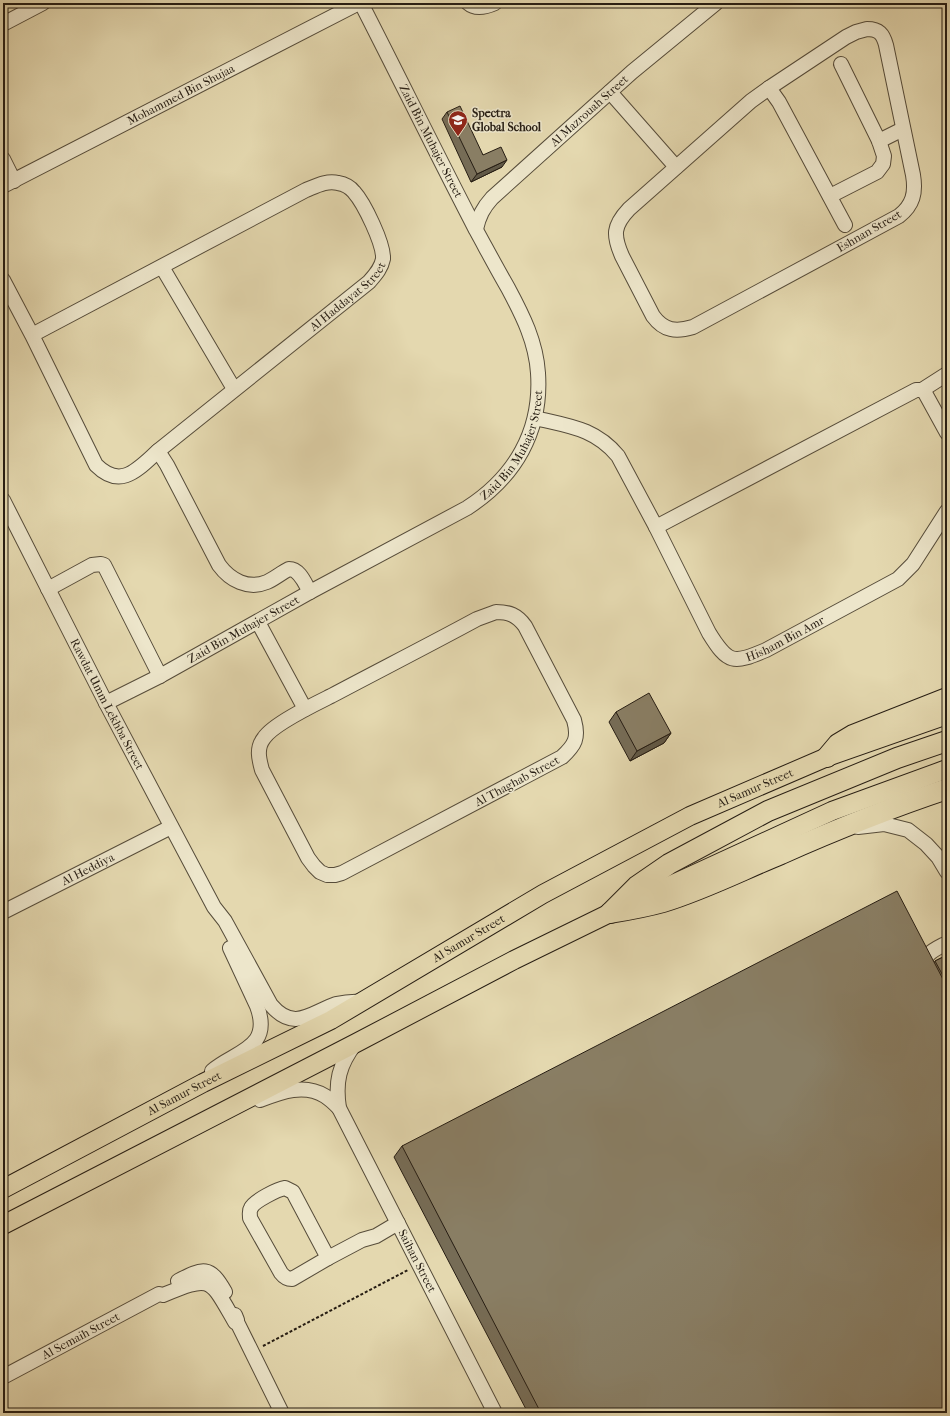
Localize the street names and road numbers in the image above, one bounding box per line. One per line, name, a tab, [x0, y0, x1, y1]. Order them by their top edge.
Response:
street label: Mohammed Bin Shujaa	[125, 61, 237, 128]
street label: Al Mazrouah Street	[547, 71, 631, 150]
street label: Zaid Bin Muhajer Street	[396, 82, 466, 201]
street label: Eshnan Street	[834, 207, 904, 255]
street label: Al Haddayat Street	[306, 259, 389, 334]
street label: Zaid Bin Muhajer Street	[477, 389, 545, 503]
street label: Zaid Bin Muhajer Street	[185, 592, 302, 666]
street label: Hisham Bin Amr	[744, 613, 828, 664]
street label: Rawdat Umm Lekhba Street	[67, 636, 147, 773]
street label: Al Thaghab Street	[472, 753, 562, 810]
street label: Al Samur Street	[714, 765, 796, 811]
street label: Al Heddiya	[58, 850, 117, 889]
street label: Al Samur Street	[429, 911, 508, 966]
street label: Al Samur Street	[144, 1068, 224, 1119]
street label: Saihan Street	[395, 1227, 439, 1295]
street label: Al Semaih Street	[39, 1309, 123, 1363]

